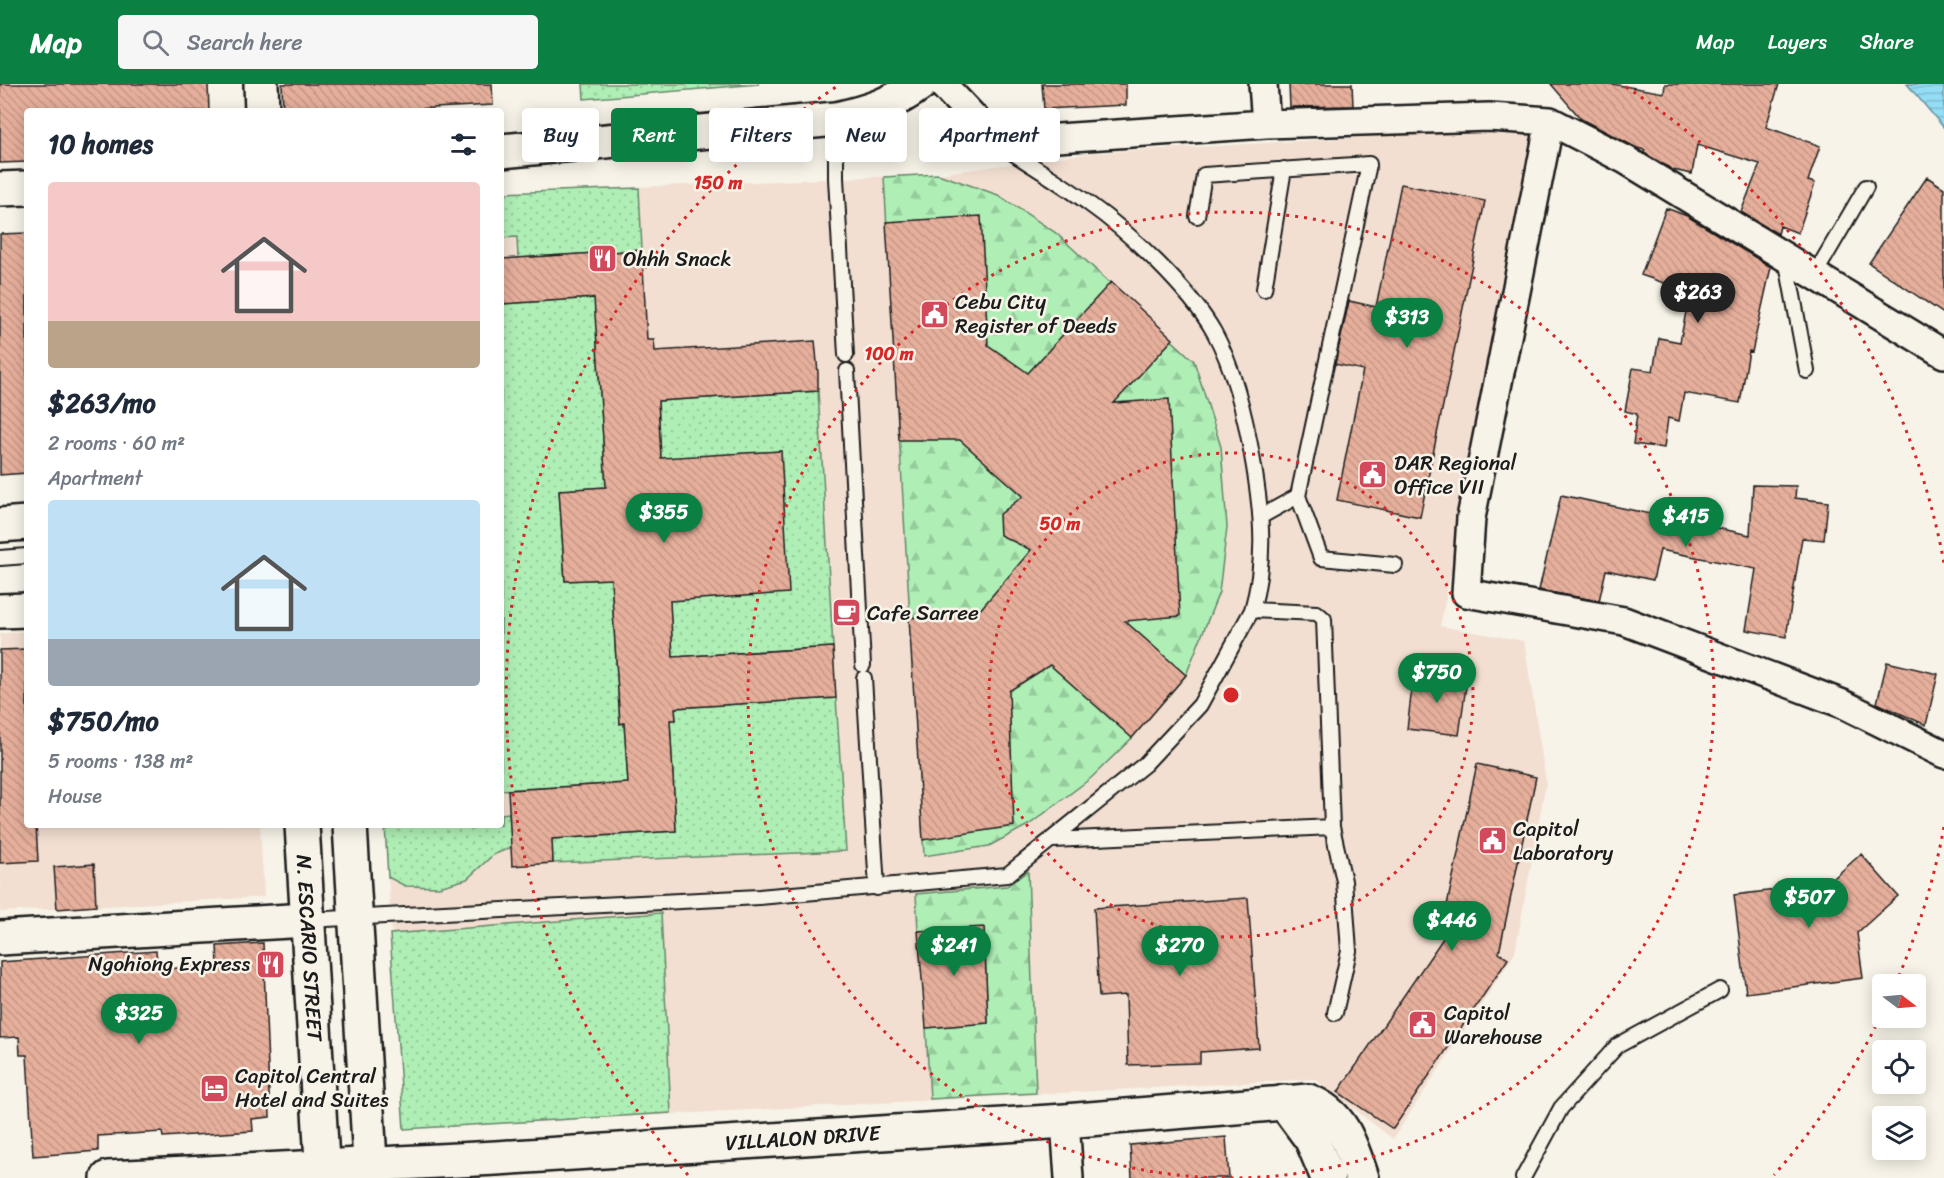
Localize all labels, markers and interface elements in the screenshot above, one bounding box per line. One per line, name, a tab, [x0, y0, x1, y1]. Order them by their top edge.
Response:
search box	[118, 15, 538, 69]
text: Map	[30, 18, 82, 67]
text: Search here	[187, 23, 303, 62]
text: Map	[1696, 23, 1735, 61]
text: Layers	[1768, 23, 1827, 61]
text: Share	[1860, 23, 1914, 61]
icon: search	[139, 26, 172, 59]
chip: Buy	[522, 108, 599, 162]
chip: Rent	[611, 108, 697, 162]
chip: Filters	[709, 108, 813, 162]
chip: New	[825, 108, 907, 162]
chip: Apartment	[919, 108, 1060, 162]
text: 10 homes	[48, 121, 153, 167]
icon: filters	[447, 128, 480, 161]
text: 150 m	[694, 167, 742, 199]
icon: home	[210, 221, 318, 329]
place label: Ohhh Snack	[623, 240, 732, 278]
restaurant icon: Ohhh Snack	[586, 243, 618, 275]
pin: $263	[1662, 273, 1734, 324]
text: $263	[1674, 275, 1722, 310]
place label: Cebu City Register of Deeds	[955, 283, 1117, 345]
public building icon: Cebu City Register of Deeds	[918, 298, 950, 330]
pin: $313	[1371, 298, 1443, 349]
text: $313	[1385, 300, 1429, 335]
text: 100 m	[865, 338, 914, 370]
text: $263/mo	[48, 380, 156, 426]
text: 2 rooms · 60 m²	[48, 426, 185, 461]
place label: DAR Regional Office VII	[1394, 444, 1518, 506]
public building icon: DAR Regional Office VII	[1357, 459, 1389, 491]
text: Apartment	[48, 461, 142, 496]
pin: $355	[628, 493, 700, 544]
text: $355	[640, 495, 688, 530]
pin: $415	[1650, 497, 1722, 548]
text: $415	[1663, 499, 1709, 534]
text: 50 m	[1040, 508, 1081, 540]
icon: home	[210, 539, 318, 647]
place label: Cafe Sarree	[867, 594, 979, 632]
cafe icon: Cafe Sarree	[830, 597, 862, 629]
pin: $750	[1401, 653, 1473, 704]
text: $750	[1412, 655, 1462, 690]
centre of rings	[1221, 685, 1241, 705]
text: $750/mo	[48, 698, 159, 744]
text: 5 rooms · 138 m²	[48, 744, 193, 779]
text: House	[48, 779, 102, 814]
place label: Capitol Laboratory	[1513, 810, 1613, 872]
public building icon: Capitol Laboratory	[1476, 825, 1508, 857]
street label: N. ESCARIO STREET	[285, 854, 334, 1044]
pin: $507	[1773, 878, 1845, 929]
text: $507	[1784, 880, 1834, 915]
pin: $446	[1416, 901, 1488, 952]
text: $446	[1427, 903, 1477, 938]
pin: $241	[918, 926, 990, 977]
pin: $270	[1144, 926, 1216, 977]
text: $241	[931, 928, 977, 963]
text: $270	[1155, 928, 1205, 963]
place label: Ngohiong Express	[88, 945, 250, 983]
restaurant icon: Ngohiong Express	[255, 948, 287, 980]
north arrow	[1872, 974, 1926, 1028]
map controls	[1872, 974, 1926, 1160]
pin: $325	[103, 994, 175, 1045]
place label: Capitol Warehouse	[1444, 994, 1542, 1056]
text: $325	[115, 996, 163, 1031]
public building icon: Capitol Warehouse	[1407, 1009, 1439, 1041]
button: locate	[1872, 1040, 1926, 1094]
place label: Capitol Central Hotel and Suites	[235, 1057, 389, 1119]
hotel icon: Capitol Central Hotel and Suites	[198, 1072, 230, 1104]
button: layers	[1872, 1106, 1926, 1160]
street label: VILLALON DRIVE	[724, 1114, 883, 1162]

